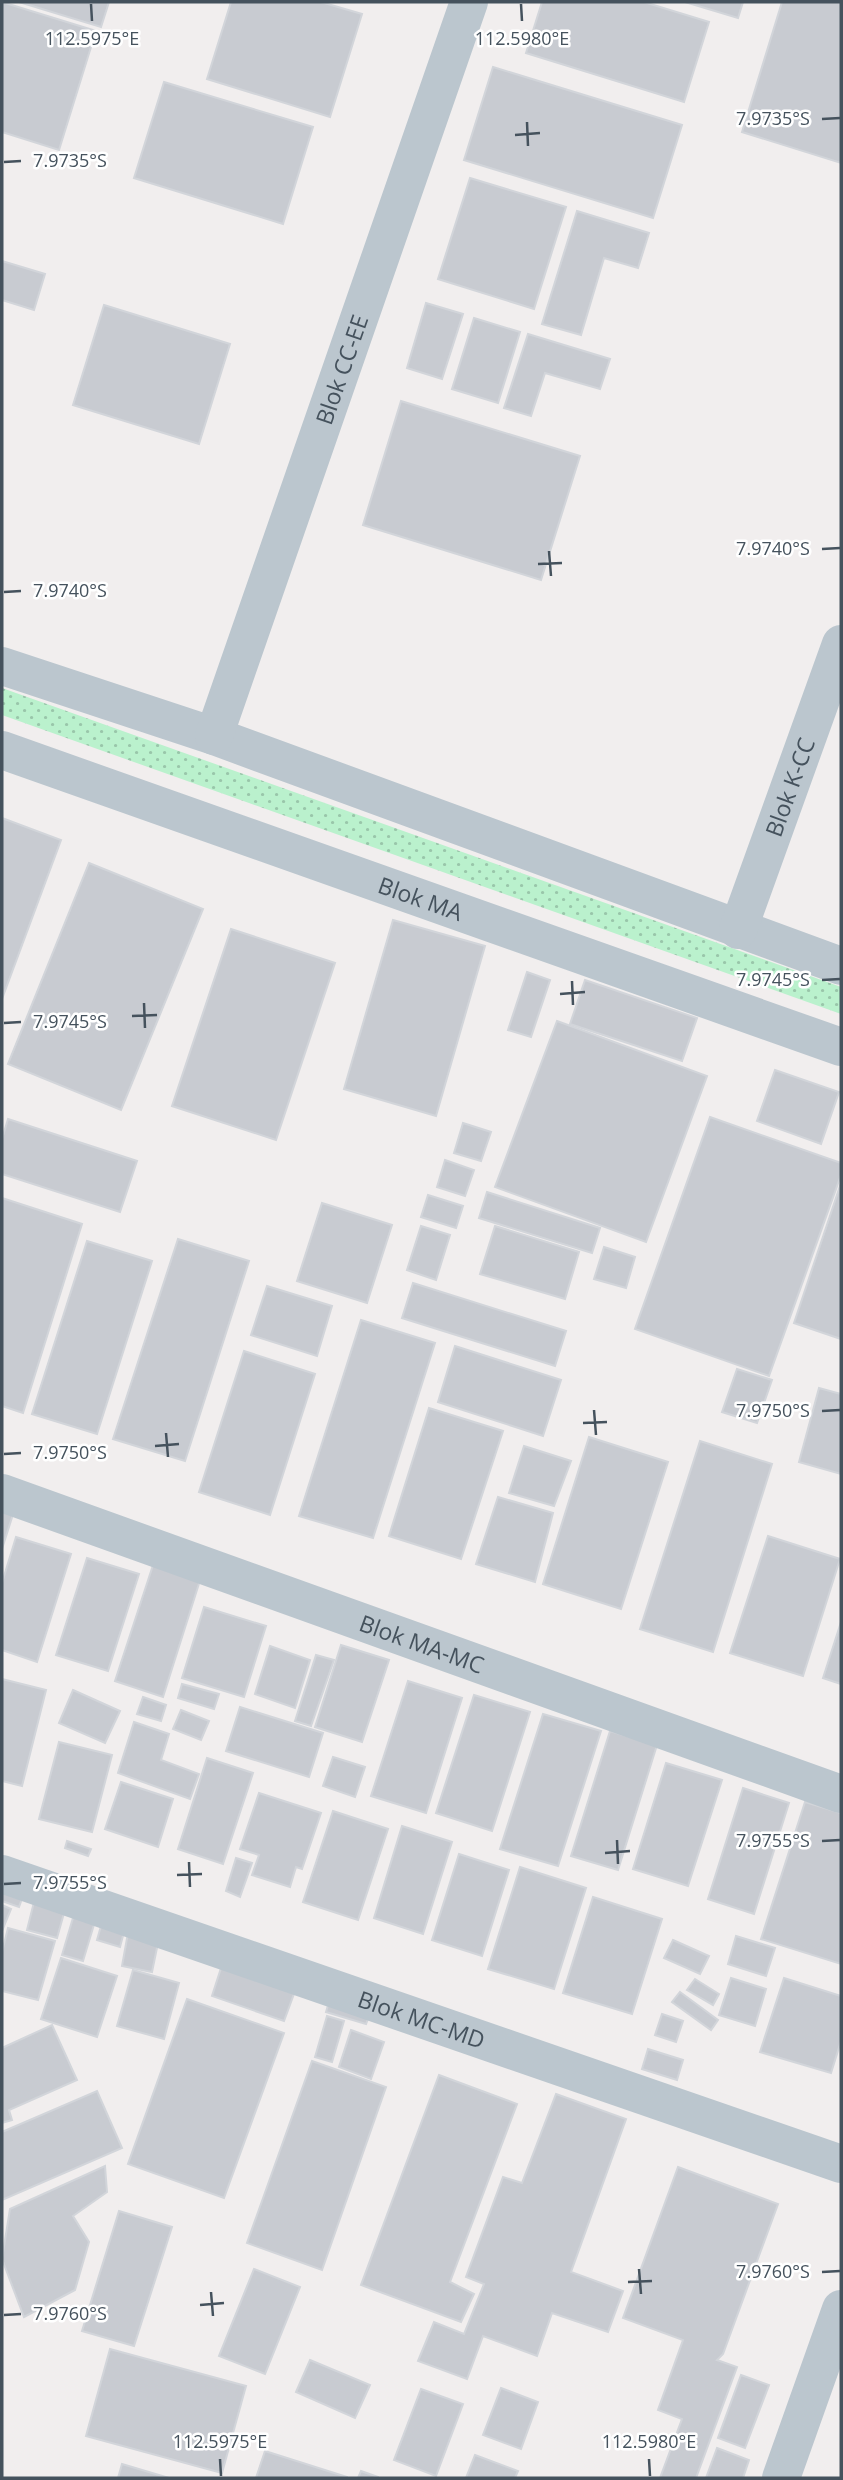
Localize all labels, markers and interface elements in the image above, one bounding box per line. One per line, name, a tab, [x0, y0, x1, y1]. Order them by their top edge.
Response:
text: 112.5975°E	[45, 26, 139, 50]
text: 112.5980°E	[475, 26, 569, 50]
text: 7.9735°S	[736, 106, 810, 130]
text: 7.9735°S	[33, 148, 107, 172]
street label: Blok CC-EE	[307, 310, 375, 429]
text: 7.9740°S	[736, 536, 810, 560]
text: 7.9740°S	[33, 578, 107, 602]
street label: Blok K-CC	[757, 733, 822, 841]
street label: Blok MA	[374, 868, 468, 928]
text: 7.9745°S	[736, 967, 810, 991]
text: 7.9745°S	[33, 1009, 107, 1033]
text: 7.9750°S	[736, 1398, 810, 1422]
text: 7.9750°S	[33, 1440, 107, 1464]
street label: Blok MA-MC	[355, 1607, 489, 1681]
text: 7.9755°S	[736, 1828, 810, 1852]
text: 7.9755°S	[33, 1870, 107, 1894]
street label: Blok MC-MD	[354, 1982, 490, 2056]
text: 7.9760°S	[736, 2259, 810, 2283]
text: 7.9760°S	[33, 2301, 107, 2325]
text: 112.5975°E	[173, 2429, 267, 2453]
text: 112.5980°E	[602, 2429, 696, 2453]

